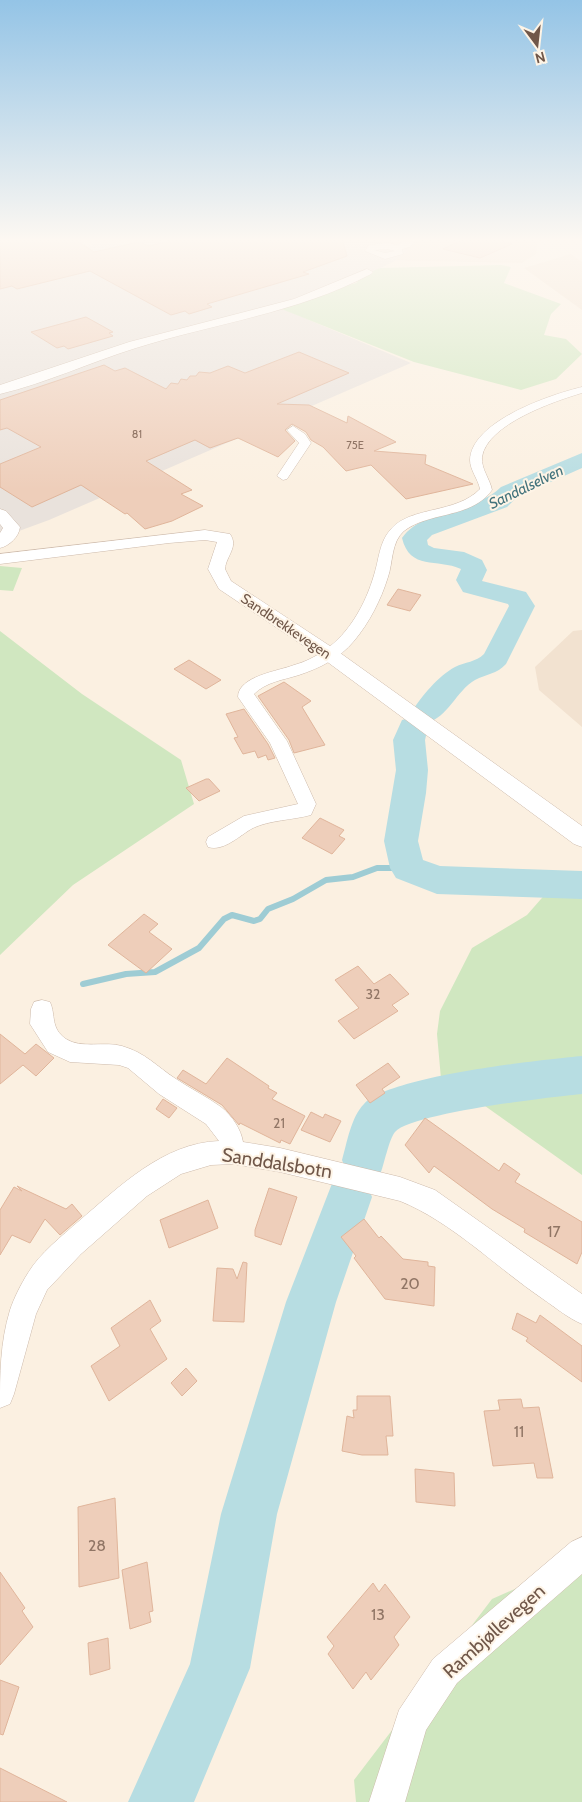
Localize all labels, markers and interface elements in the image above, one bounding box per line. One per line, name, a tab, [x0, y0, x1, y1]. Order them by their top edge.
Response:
north arrow	[512, 20, 562, 70]
text: N	[533, 48, 547, 68]
house number: 81	[132, 427, 142, 441]
house number: 75E	[346, 438, 364, 452]
water label: Sandalselven	[486, 461, 566, 513]
street label: Sandbrekkevegen	[237, 589, 335, 663]
house number: 32	[366, 985, 380, 1003]
house number: 21	[273, 1114, 285, 1132]
street label: Sanddalsbotn	[220, 1143, 334, 1183]
house number: 17	[547, 1222, 561, 1241]
house number: 20	[400, 1274, 420, 1293]
house number: 11	[514, 1422, 524, 1441]
house number: 28	[88, 1536, 106, 1555]
street label: Rambjøllevegen	[438, 1579, 550, 1683]
house number: 13	[371, 1605, 385, 1624]

